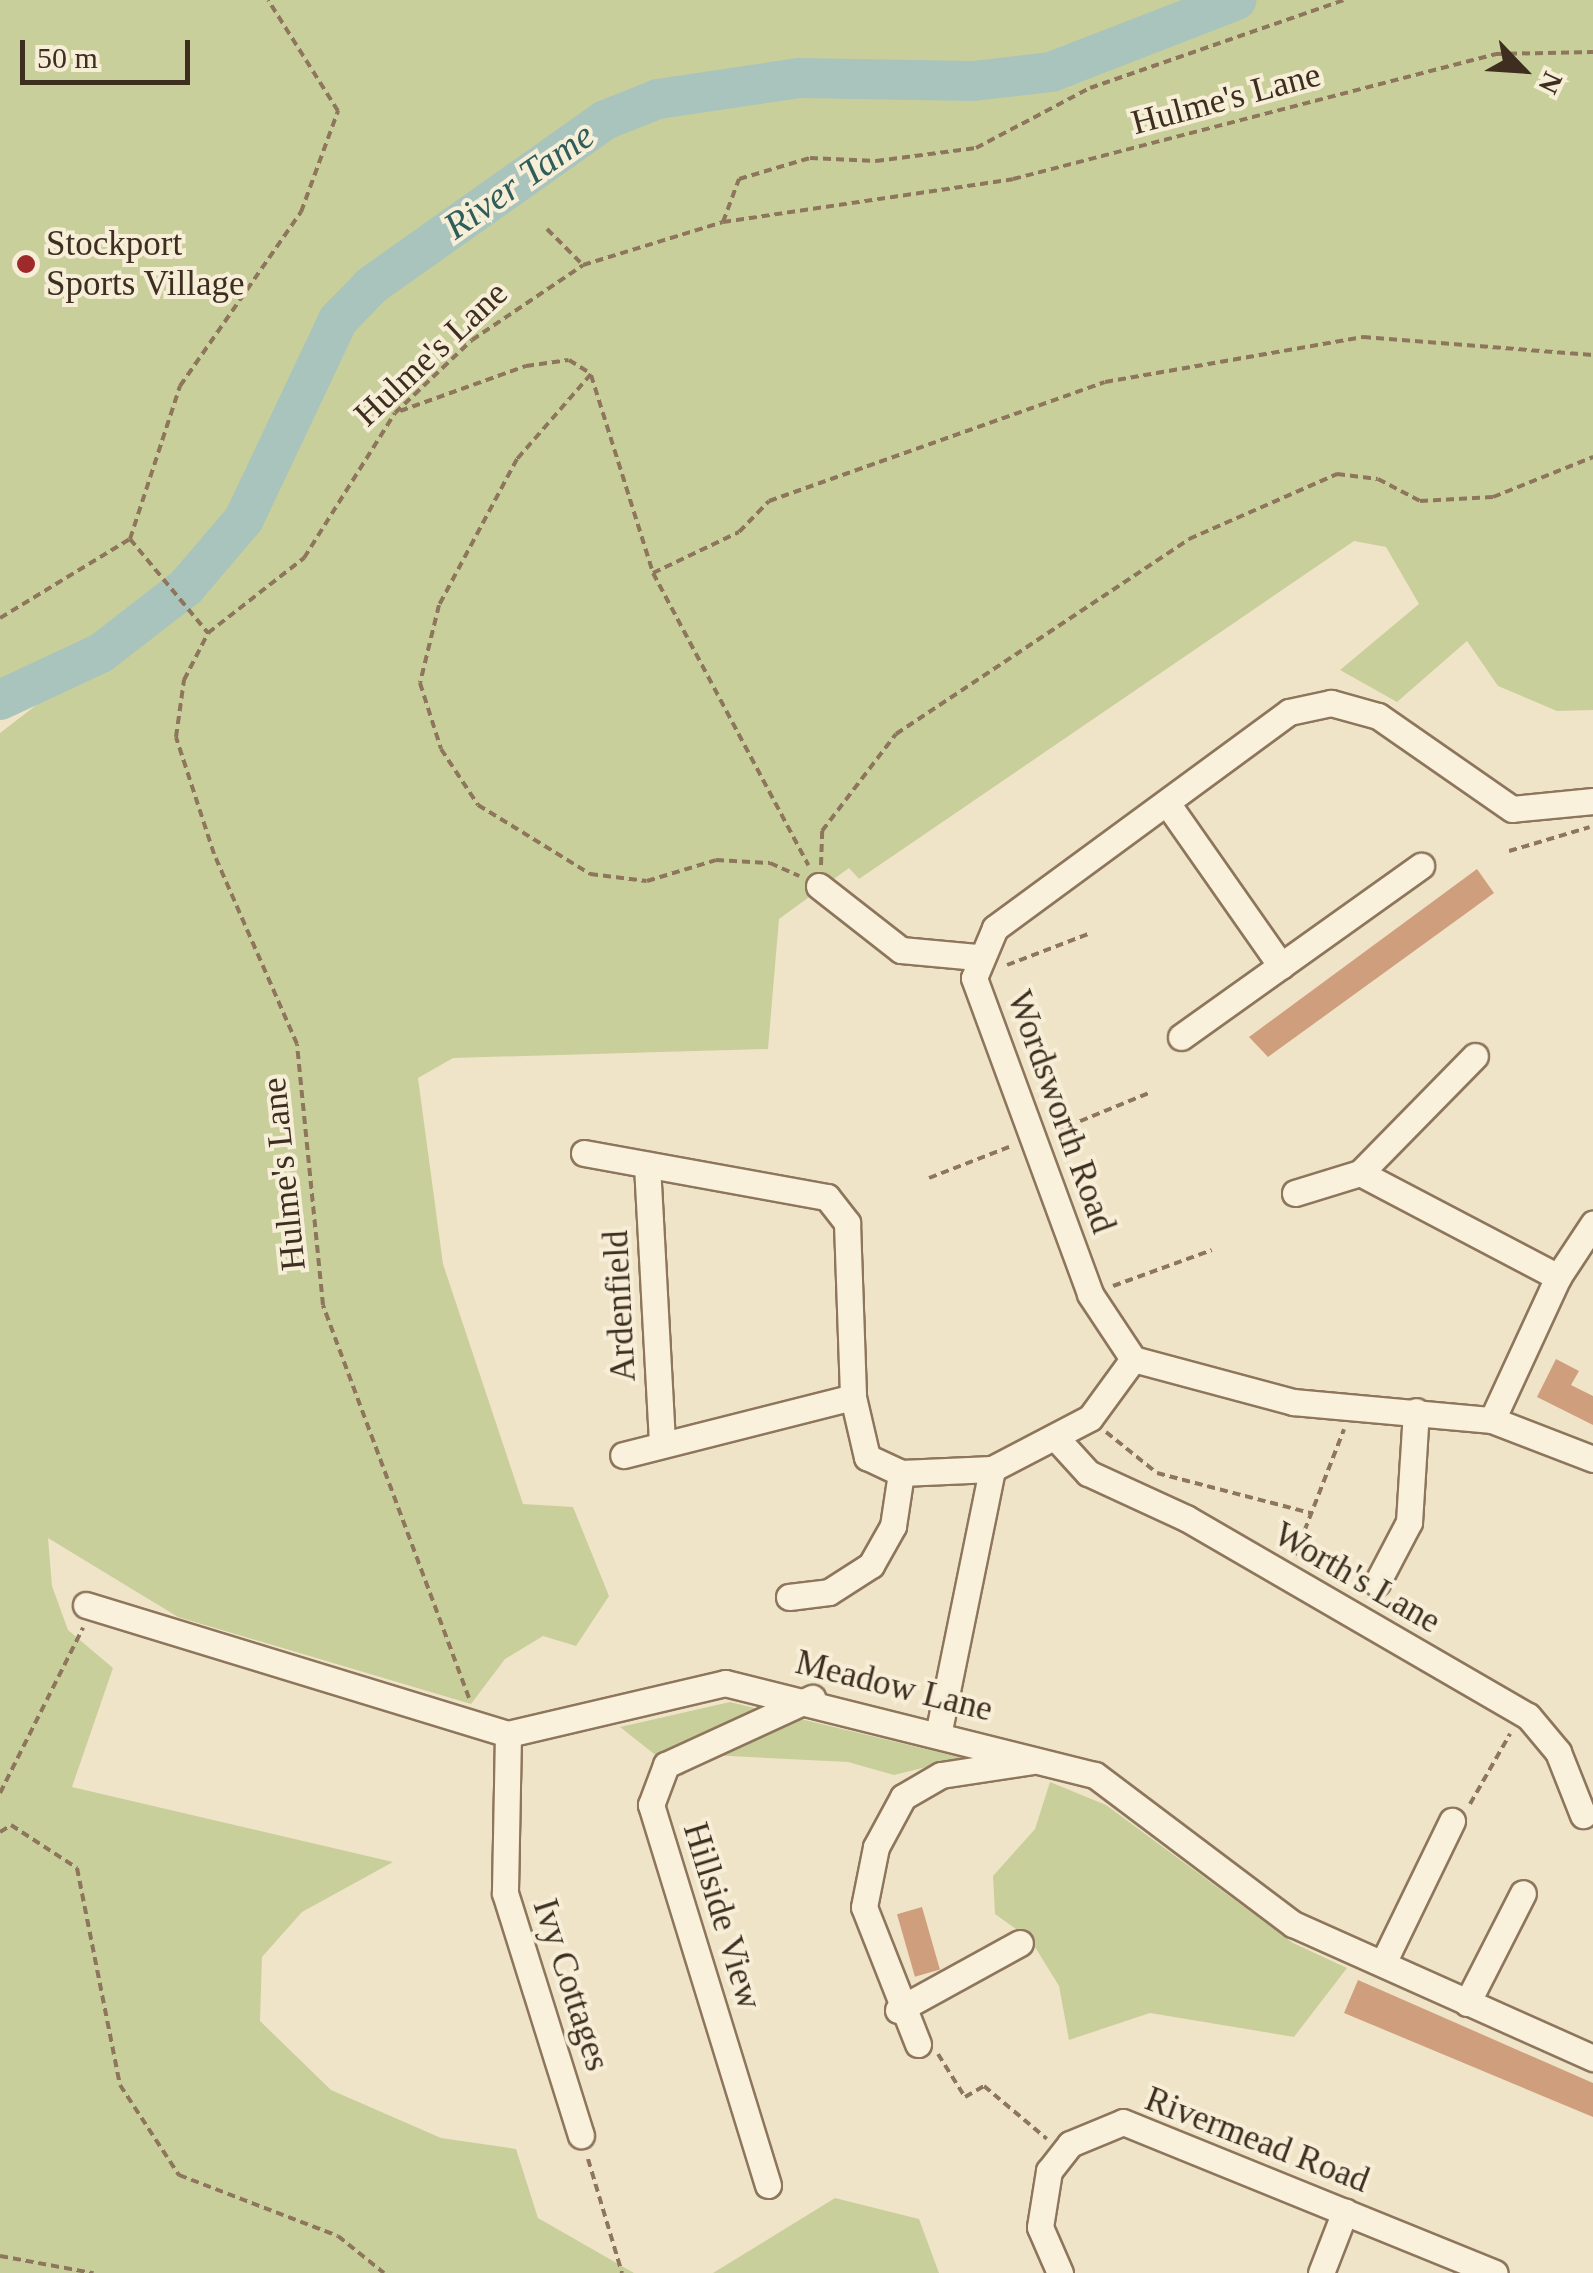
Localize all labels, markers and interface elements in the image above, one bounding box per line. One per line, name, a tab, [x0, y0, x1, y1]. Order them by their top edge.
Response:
scale bar	[25, 20, 195, 82]
north arrow	[1473, 20, 1573, 120]
text: 50 m	[37, 41, 98, 74]
street label: Hulme's Lane	[1127, 54, 1325, 144]
text: N	[1532, 67, 1569, 99]
water label: River Tame	[435, 113, 603, 249]
place label: Stockport Sports Village	[46, 223, 245, 305]
marker: Stockport Sports Village	[15, 253, 37, 275]
street label: Hulme's Lane	[346, 273, 516, 435]
street label: Wordsworth Road	[998, 985, 1124, 1239]
street label: Hulme's Lane	[253, 1075, 315, 1273]
street label: Ardenfield	[595, 1229, 645, 1383]
street label: Worth's Lane	[1266, 1514, 1448, 1642]
street label: Meadow Lane	[791, 1641, 997, 1731]
street label: Hillside View	[674, 1817, 770, 2015]
street label: Ivy Cottages	[524, 1894, 618, 2076]
street label: Rivermead Road	[1139, 2078, 1375, 2202]

